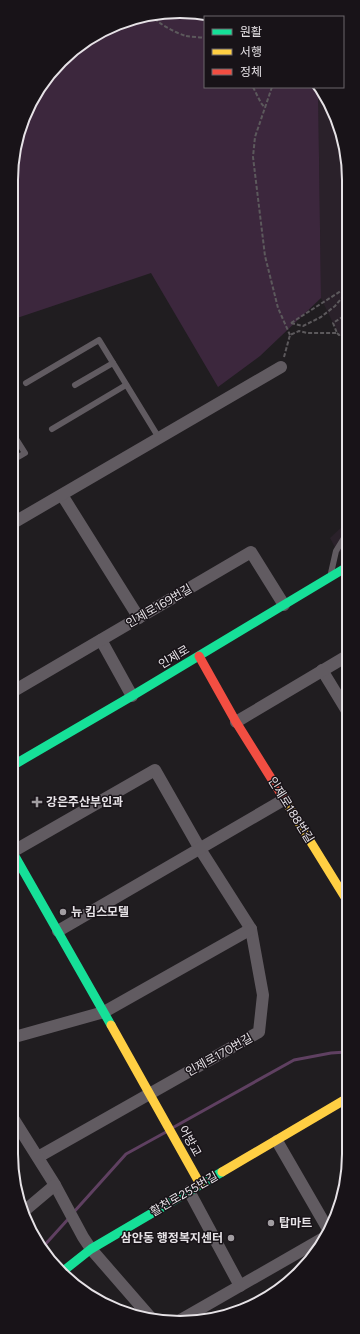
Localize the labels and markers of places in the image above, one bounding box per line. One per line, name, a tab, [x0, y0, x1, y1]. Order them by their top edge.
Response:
place label: 강은주산부인과	[46, 795, 123, 809]
marker: 강은주산부인과	[31, 796, 43, 808]
place label: 뉴 킴스모텔	[71, 905, 129, 919]
marker: 뉴 킴스모텔	[58, 907, 68, 917]
place label: 탑마트	[279, 1216, 312, 1230]
marker: 탑마트	[266, 1218, 276, 1228]
place label: 삼안동 행정복지센터	[121, 1231, 223, 1245]
marker: 삼안동 행정복지센터	[226, 1233, 236, 1243]

